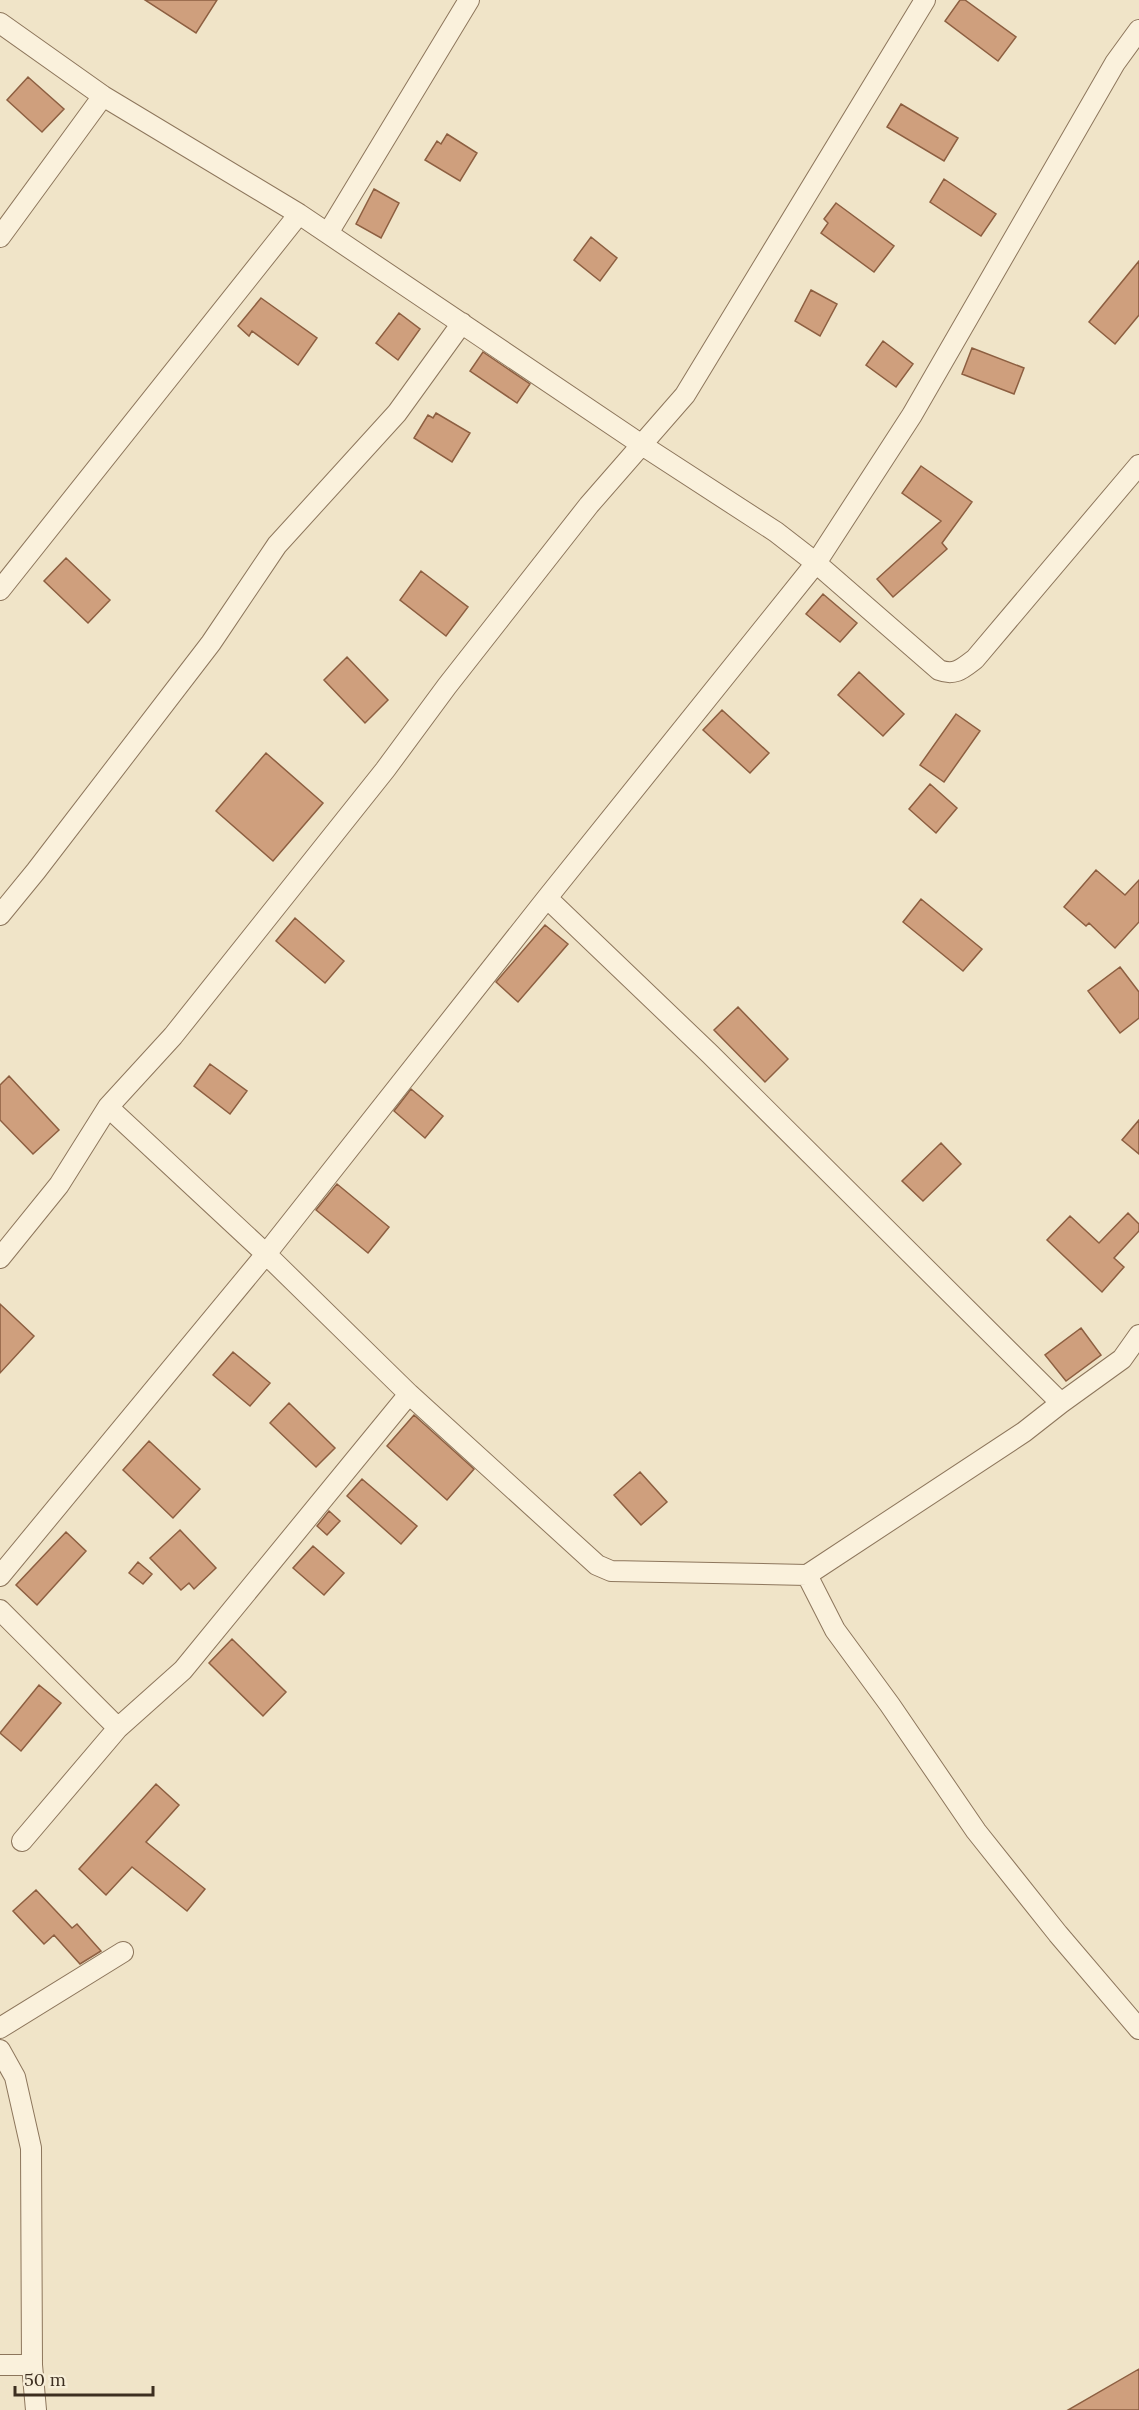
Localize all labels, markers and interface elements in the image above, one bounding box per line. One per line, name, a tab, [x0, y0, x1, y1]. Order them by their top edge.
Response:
scale bar	[15, 2359, 153, 2397]
text: 50 m	[24, 2368, 66, 2391]

